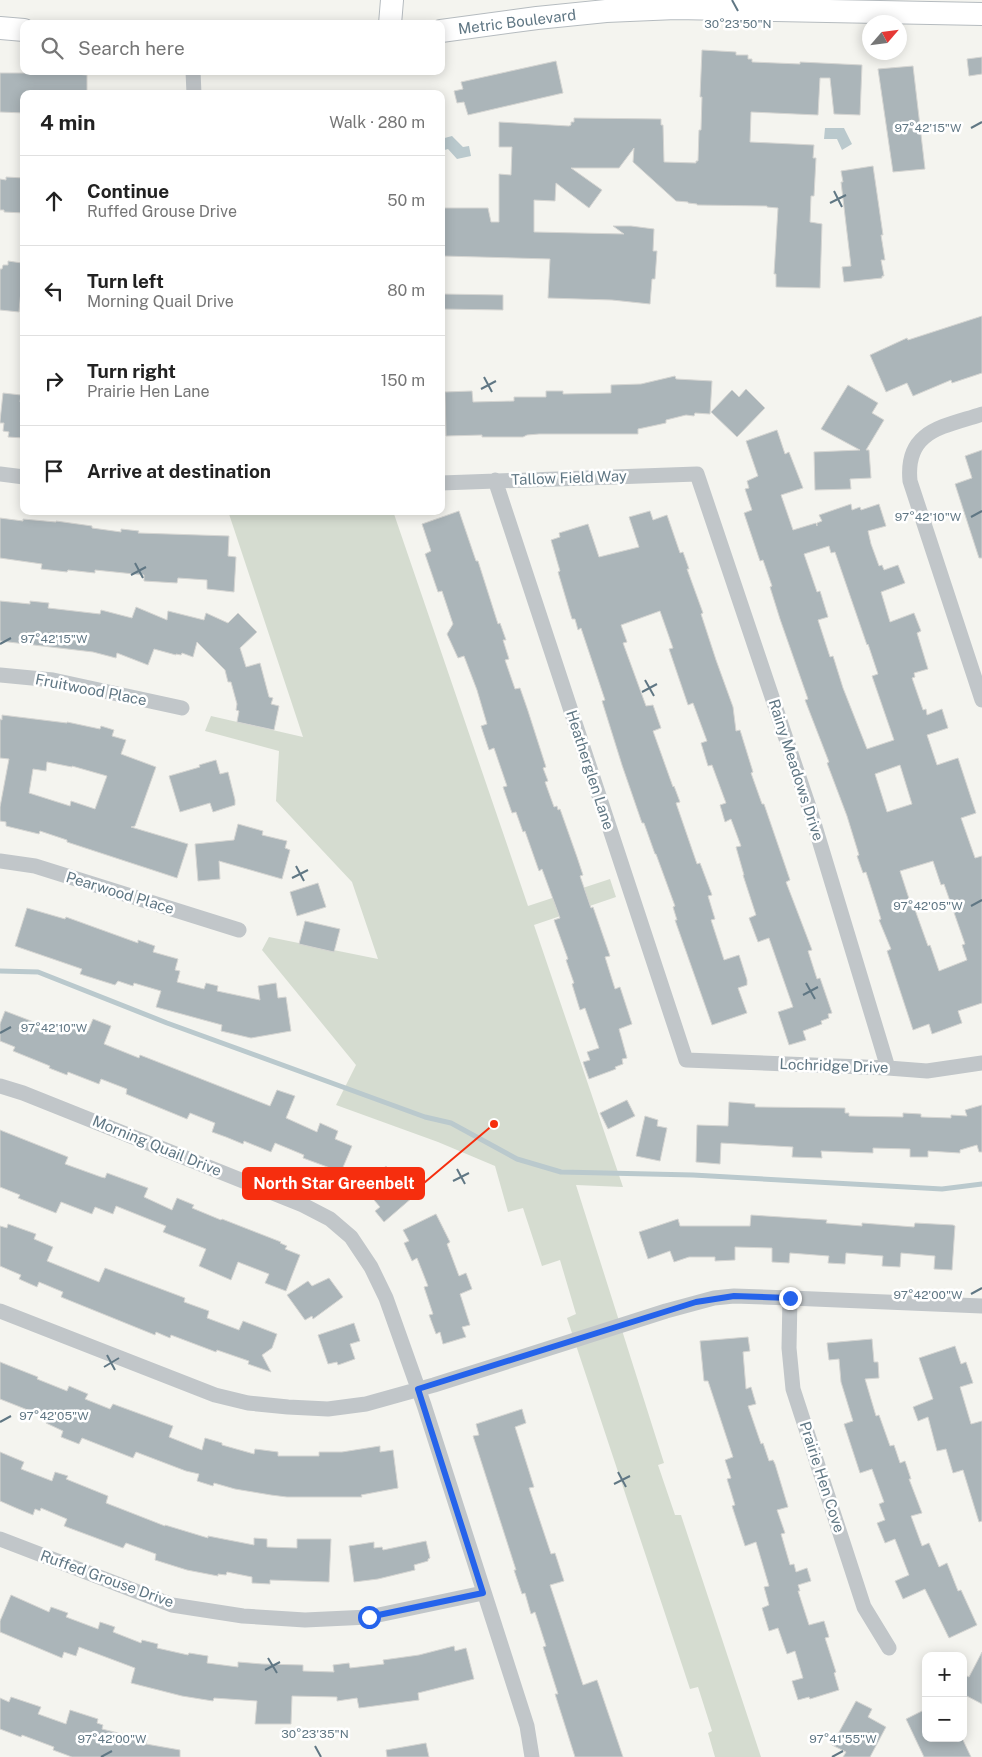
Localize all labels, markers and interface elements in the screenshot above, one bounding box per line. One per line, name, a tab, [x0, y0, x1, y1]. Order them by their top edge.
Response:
street label: Metric Boulevard	[457, 6, 577, 37]
north arrow	[862, 15, 907, 60]
text: 30°23'50"N	[704, 17, 772, 31]
search box	[20, 20, 445, 75]
icon: search	[38, 34, 66, 62]
text: Search here	[78, 37, 185, 59]
text: 4 min	[40, 110, 95, 135]
text: Walk · 280 m	[329, 113, 425, 132]
text: 97°42'15"W	[895, 121, 962, 135]
text: Continue	[87, 180, 169, 202]
icon: ahead	[40, 187, 68, 215]
text: 50 m	[387, 191, 425, 210]
text: Ruffed Grouse Drive	[87, 202, 237, 221]
text: Turn left	[87, 270, 164, 292]
icon: left	[40, 277, 68, 305]
text: 80 m	[387, 281, 425, 300]
text: Morning Quail Drive	[87, 292, 234, 311]
text: Turn right	[87, 360, 176, 382]
icon: right	[40, 367, 68, 395]
text: 150 m	[381, 371, 425, 390]
text: Prairie Hen Lane	[87, 382, 210, 401]
icon: arrive	[40, 457, 68, 485]
text: Arrive at destination	[87, 460, 271, 482]
street label: Tallow Field Way	[511, 467, 627, 488]
text: 97°42'10"W	[895, 510, 962, 524]
text: 97°42'15"W	[21, 632, 88, 646]
street label: Fruitwood Place	[34, 670, 148, 709]
street label: Rainy Meadows Drive	[766, 697, 827, 843]
street label: Heatherglen Lane	[563, 708, 618, 832]
street label: Pearwood Place	[64, 868, 176, 917]
text: 97°42'05"W	[893, 899, 963, 913]
text: 97°42'10"W	[21, 1021, 88, 1035]
street label: Lochridge Drive	[779, 1055, 889, 1076]
street label: Morning Quail Drive	[90, 1112, 224, 1179]
callout: North Star Greenbelt	[243, 1168, 424, 1199]
text: North Star Greenbelt	[253, 1174, 415, 1193]
route end	[779, 1287, 802, 1310]
text: 97°42'00"W	[894, 1288, 963, 1302]
text: 97°42'05"W	[19, 1409, 89, 1423]
street label: Prairie Hen Cove	[797, 1419, 848, 1534]
street label: Ruffed Grouse Drive	[38, 1546, 176, 1611]
route start	[358, 1606, 381, 1629]
map controls	[922, 1652, 967, 1742]
button: +	[922, 1652, 967, 1697]
button: −	[922, 1697, 967, 1742]
text: 30°23'35"N	[281, 1727, 349, 1741]
text: 97°42'00"W	[78, 1732, 147, 1746]
text: 97°41'55"W	[809, 1732, 877, 1746]

